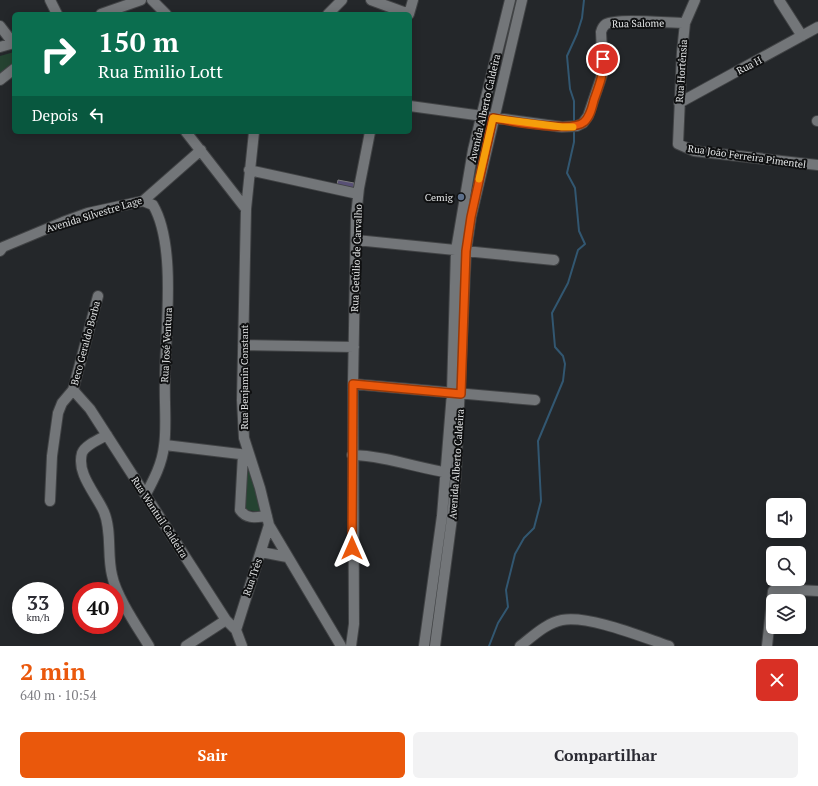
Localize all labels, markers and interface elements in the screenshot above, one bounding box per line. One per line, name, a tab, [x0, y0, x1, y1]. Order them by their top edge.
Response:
street label: Rua Salome	[612, 17, 664, 30]
text: 150 m	[98, 23, 179, 60]
icon: right	[32, 28, 84, 80]
street label: Rua Hortênsia	[673, 39, 690, 103]
pin	[586, 42, 620, 76]
icon: arrive	[592, 48, 614, 70]
street label: Avenida Alberto Caldeira	[466, 53, 503, 163]
street label: Rua H	[734, 53, 764, 77]
text: Rua Emilio Lott	[98, 59, 223, 83]
icon: left	[86, 104, 108, 126]
text: Depois	[32, 105, 78, 125]
street label: Rua João Ferreira Pimentel	[687, 142, 807, 171]
place label: Cemig	[425, 191, 454, 204]
marker: Cemig	[456, 192, 466, 202]
street label: Avenida Silvestre Lage	[45, 194, 144, 235]
street label: Rua Getúlio de Carvalho	[348, 203, 365, 312]
street label: Beco Geraldo Borba	[68, 299, 103, 387]
street label: Rua José Ventura	[158, 307, 175, 383]
street label: Rua Benjamin Constant	[238, 324, 251, 430]
street label: Avenida Alberto Caldeira	[446, 408, 467, 520]
street label: Rua Wantuil Caldeira	[128, 474, 191, 560]
map controls	[766, 498, 806, 634]
button: sound	[766, 498, 806, 538]
position arrow	[331, 527, 373, 569]
button: search	[766, 546, 806, 586]
street label: Rua Três	[240, 557, 265, 598]
speed limit sign: 40	[72, 582, 124, 634]
text: 33	[27, 589, 49, 616]
button: layers	[766, 594, 806, 634]
text: km/h	[26, 611, 50, 624]
text: 2 min	[20, 655, 86, 687]
button: close	[756, 659, 798, 701]
text: 640 m · 10:54	[20, 686, 97, 704]
button: Sair	[20, 732, 405, 778]
button: Compartilhar	[413, 732, 798, 778]

